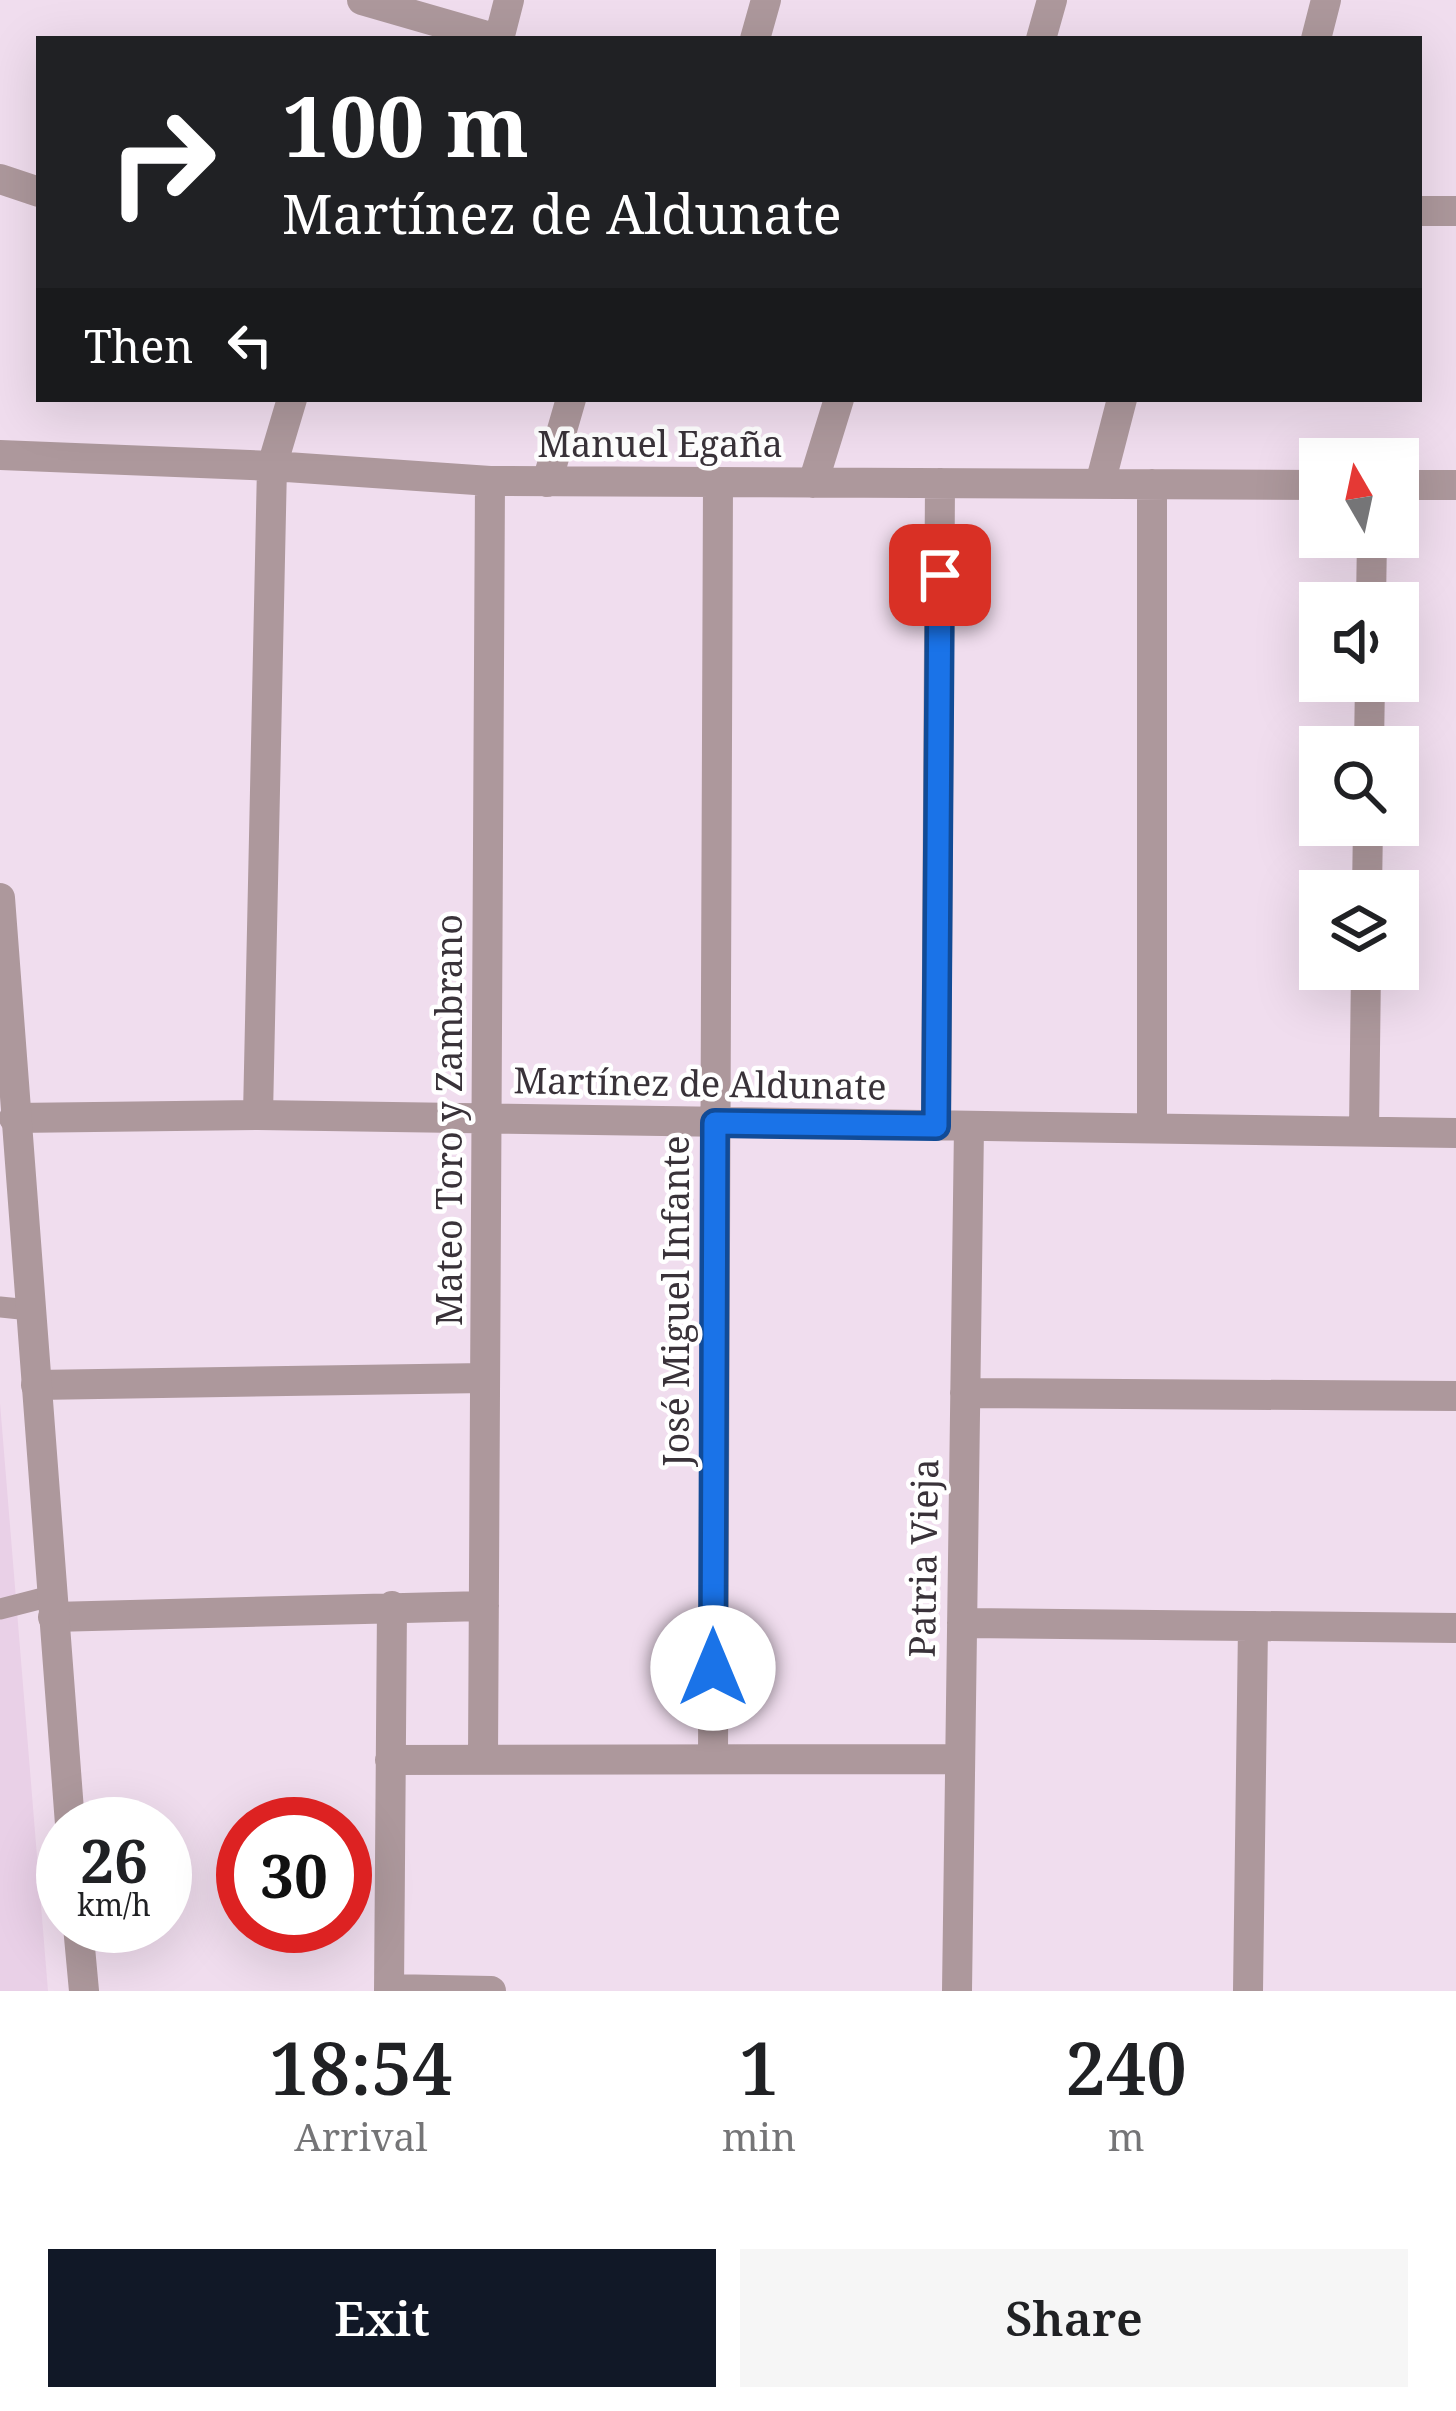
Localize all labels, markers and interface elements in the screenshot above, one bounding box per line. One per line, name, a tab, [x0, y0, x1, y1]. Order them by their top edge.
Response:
text: 100 m	[282, 67, 529, 182]
icon: right	[84, 84, 240, 240]
text: Martínez de Aldunate	[282, 176, 842, 250]
icon: left	[217, 312, 283, 378]
text: Then	[84, 315, 193, 376]
street label: Manuel Egaña	[537, 419, 783, 468]
north arrow	[1299, 438, 1419, 558]
map controls	[1299, 438, 1419, 990]
pin	[889, 524, 991, 626]
icon: arrive	[907, 542, 973, 608]
button: sound	[1299, 582, 1419, 702]
button: search	[1299, 726, 1419, 846]
button: layers	[1299, 870, 1419, 990]
street label: Mateo Toro y Zambrano	[424, 914, 473, 1326]
street label: Martínez de Aldunate	[513, 1055, 887, 1111]
street label: José Miguel Infante	[651, 1136, 700, 1467]
street label: Patria Vieja	[897, 1458, 949, 1658]
position arrow	[650, 1605, 776, 1731]
speed limit sign: 30	[216, 1797, 372, 1953]
text: 26	[80, 1819, 148, 1901]
text: km/h	[77, 1884, 151, 1925]
text: 18:54	[269, 2018, 453, 2116]
text: 1	[739, 2018, 779, 2116]
text: 240	[1065, 2018, 1187, 2116]
text: Arrival	[294, 2109, 428, 2162]
text: min	[722, 2109, 796, 2162]
text: m	[1108, 2109, 1145, 2162]
button: Exit	[48, 2249, 716, 2387]
button: Share	[740, 2249, 1408, 2387]

